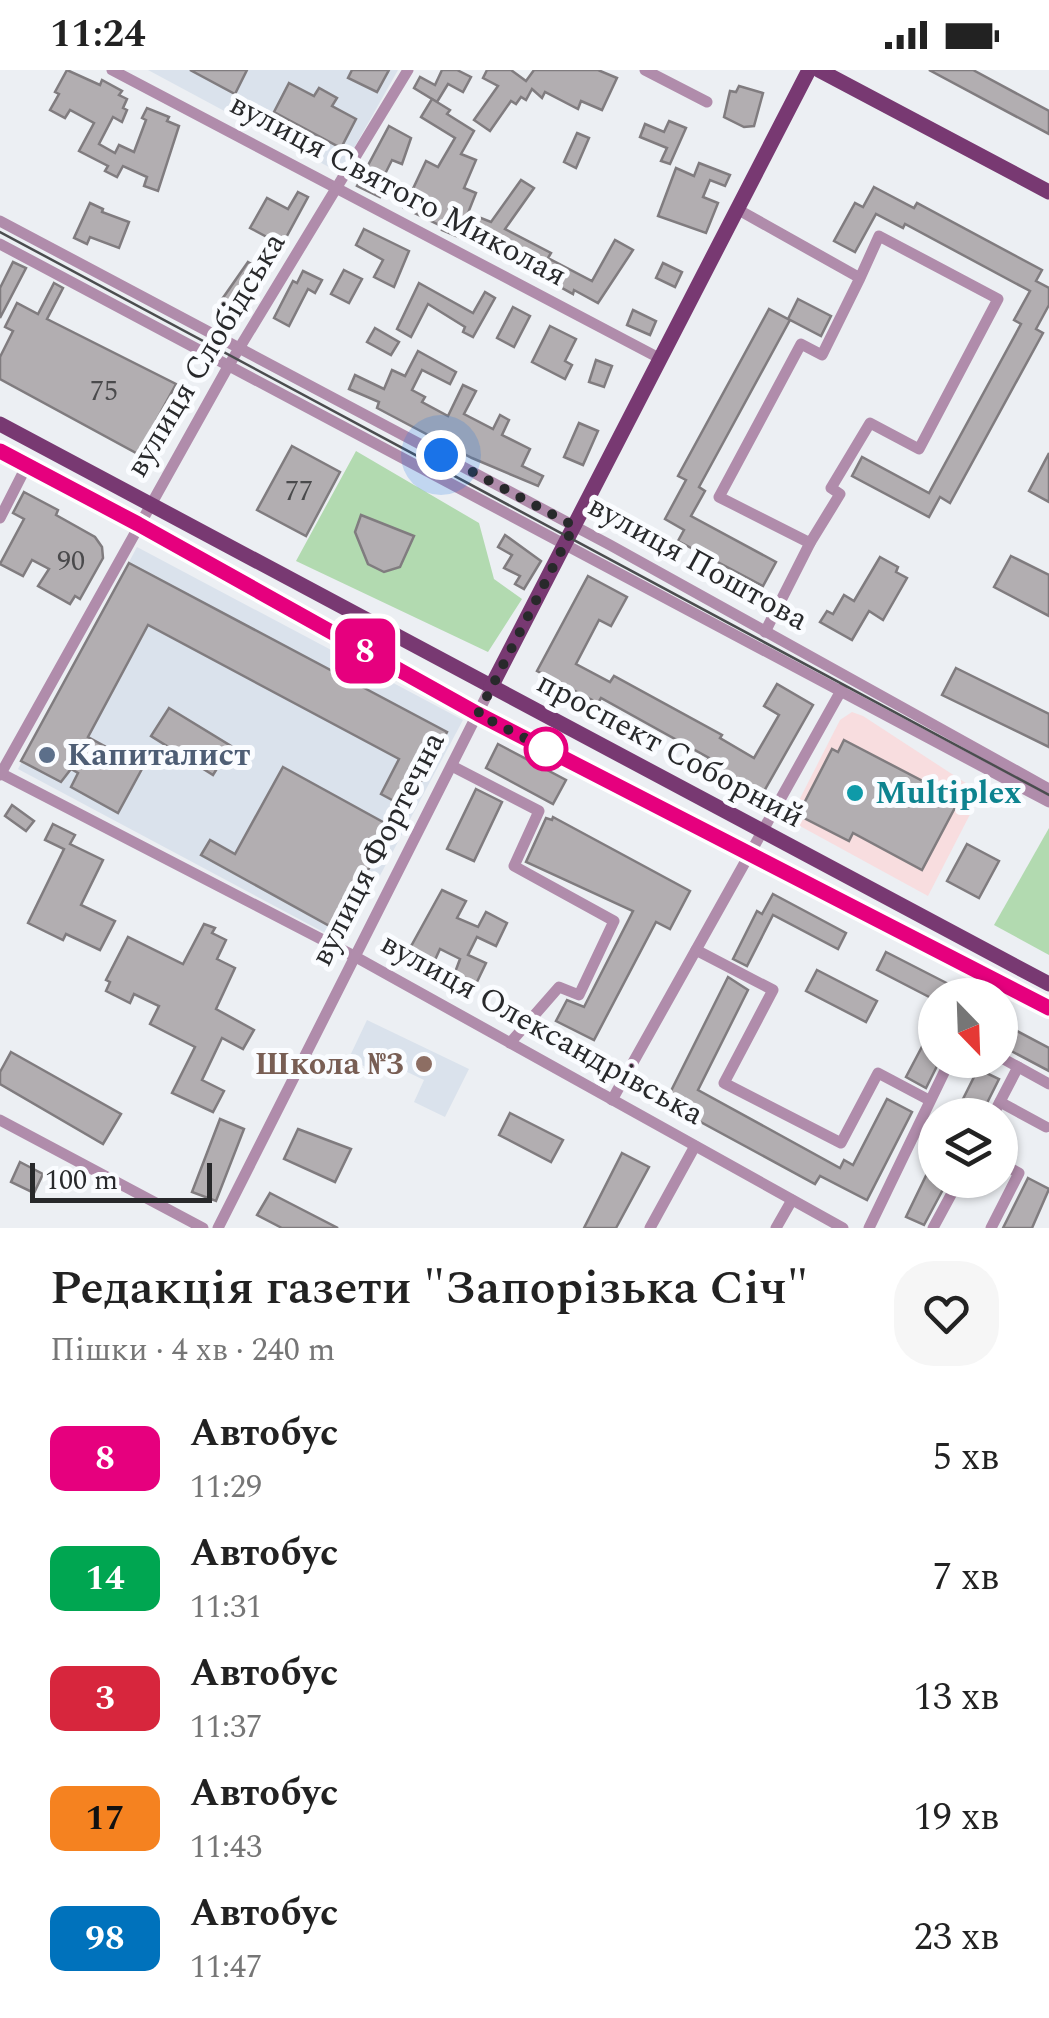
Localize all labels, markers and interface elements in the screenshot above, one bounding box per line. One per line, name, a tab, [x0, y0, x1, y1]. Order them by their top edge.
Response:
text: 11:24	[50, 6, 145, 64]
street label: вулиця Святого Миколая	[221, 80, 575, 300]
street label: вулиця Слобідська	[113, 223, 299, 487]
house number: 75	[90, 370, 118, 413]
your location	[416, 430, 466, 480]
house number: 77	[285, 470, 313, 513]
street label: вулиця Поштова	[579, 482, 818, 644]
house number: 90	[57, 540, 85, 583]
line badge: 8	[332, 618, 398, 684]
text: 8	[355, 625, 375, 678]
street label: проспект Соборний	[528, 659, 812, 841]
street label: вулиця Фортечна	[298, 723, 458, 975]
unlabelled marker	[525, 728, 567, 770]
place label: Капиталист	[67, 731, 250, 780]
marker: Капиталист	[36, 744, 58, 766]
place label: Multiplex	[875, 769, 1022, 818]
marker: Multiplex	[844, 782, 866, 804]
street label: вулиця Олександрівська	[371, 920, 713, 1139]
north arrow	[918, 978, 1018, 1078]
map controls	[918, 978, 1018, 1198]
place label: Школа №3	[255, 1040, 404, 1089]
marker: Школа №3	[413, 1053, 435, 1075]
button: layers	[918, 1098, 1018, 1198]
scale bar	[30, 1158, 212, 1202]
text: 100 m	[45, 1159, 118, 1202]
text: Редакція газети "Запорізька Січ"	[50, 1252, 808, 1325]
button: heart	[894, 1261, 999, 1366]
text: Пішки · 4 хв · 240 m	[50, 1326, 335, 1375]
text: Автобус	[190, 1405, 338, 1463]
text: 5 хв	[933, 1429, 999, 1487]
text: 8	[95, 1432, 115, 1485]
text: 11:29	[190, 1463, 262, 1512]
text: Автобус	[190, 1525, 338, 1583]
text: 7 хв	[933, 1549, 999, 1607]
text: 14	[85, 1552, 125, 1605]
text: 11:31	[190, 1583, 262, 1632]
text: Автобус	[190, 1645, 338, 1703]
text: 13 хв	[914, 1669, 999, 1727]
text: 3	[95, 1672, 115, 1725]
text: 11:37	[190, 1703, 262, 1752]
text: Автобус	[190, 1765, 338, 1823]
text: 19 хв	[914, 1789, 999, 1847]
text: 17	[85, 1792, 125, 1845]
text: 11:43	[190, 1823, 262, 1872]
text: Автобус	[190, 1885, 338, 1943]
text: 23 хв	[914, 1909, 999, 1967]
text: 98	[85, 1912, 125, 1965]
text: 11:47	[190, 1943, 262, 1992]

